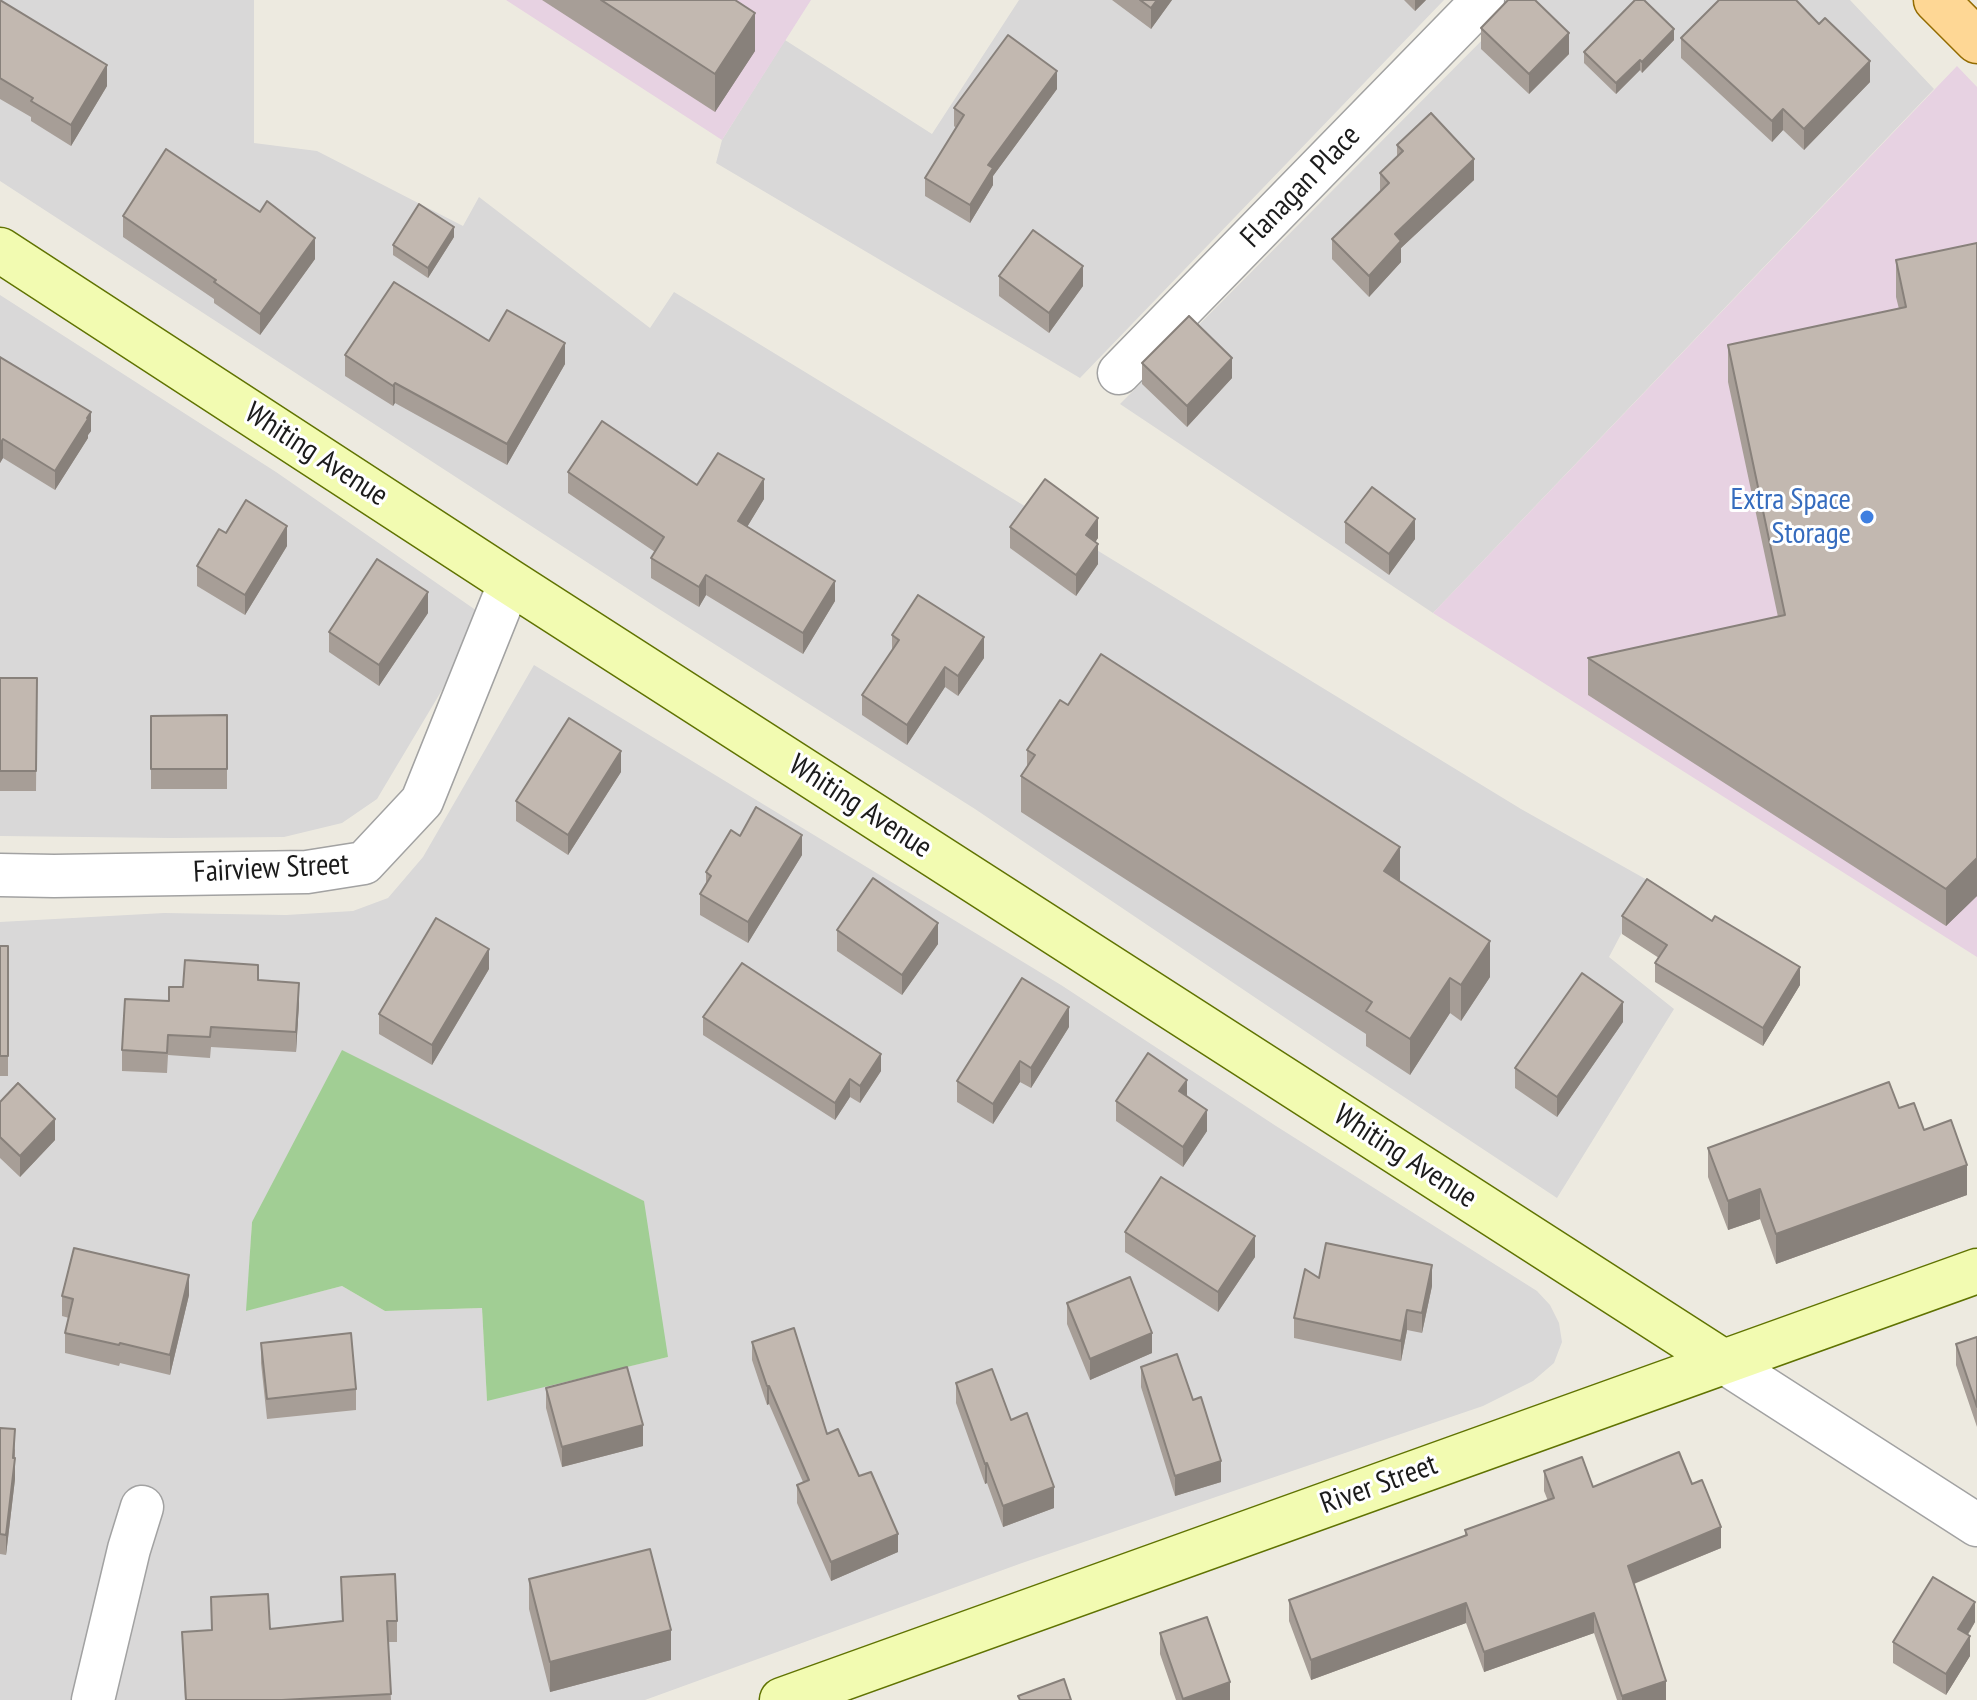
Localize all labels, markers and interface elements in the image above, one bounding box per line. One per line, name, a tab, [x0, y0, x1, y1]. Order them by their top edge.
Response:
street label: Flanagan Place	[1234, 118, 1368, 256]
street label: Whiting Avenue	[238, 396, 394, 514]
place label: Extra Space Storage	[1730, 482, 1851, 552]
marker: Extra Space Storage	[1858, 508, 1876, 526]
street label: Whiting Avenue	[782, 748, 938, 866]
street label: Fairview Street	[192, 847, 350, 891]
street label: Whiting Avenue	[1327, 1098, 1483, 1216]
street label: River Street	[1316, 1447, 1442, 1523]

